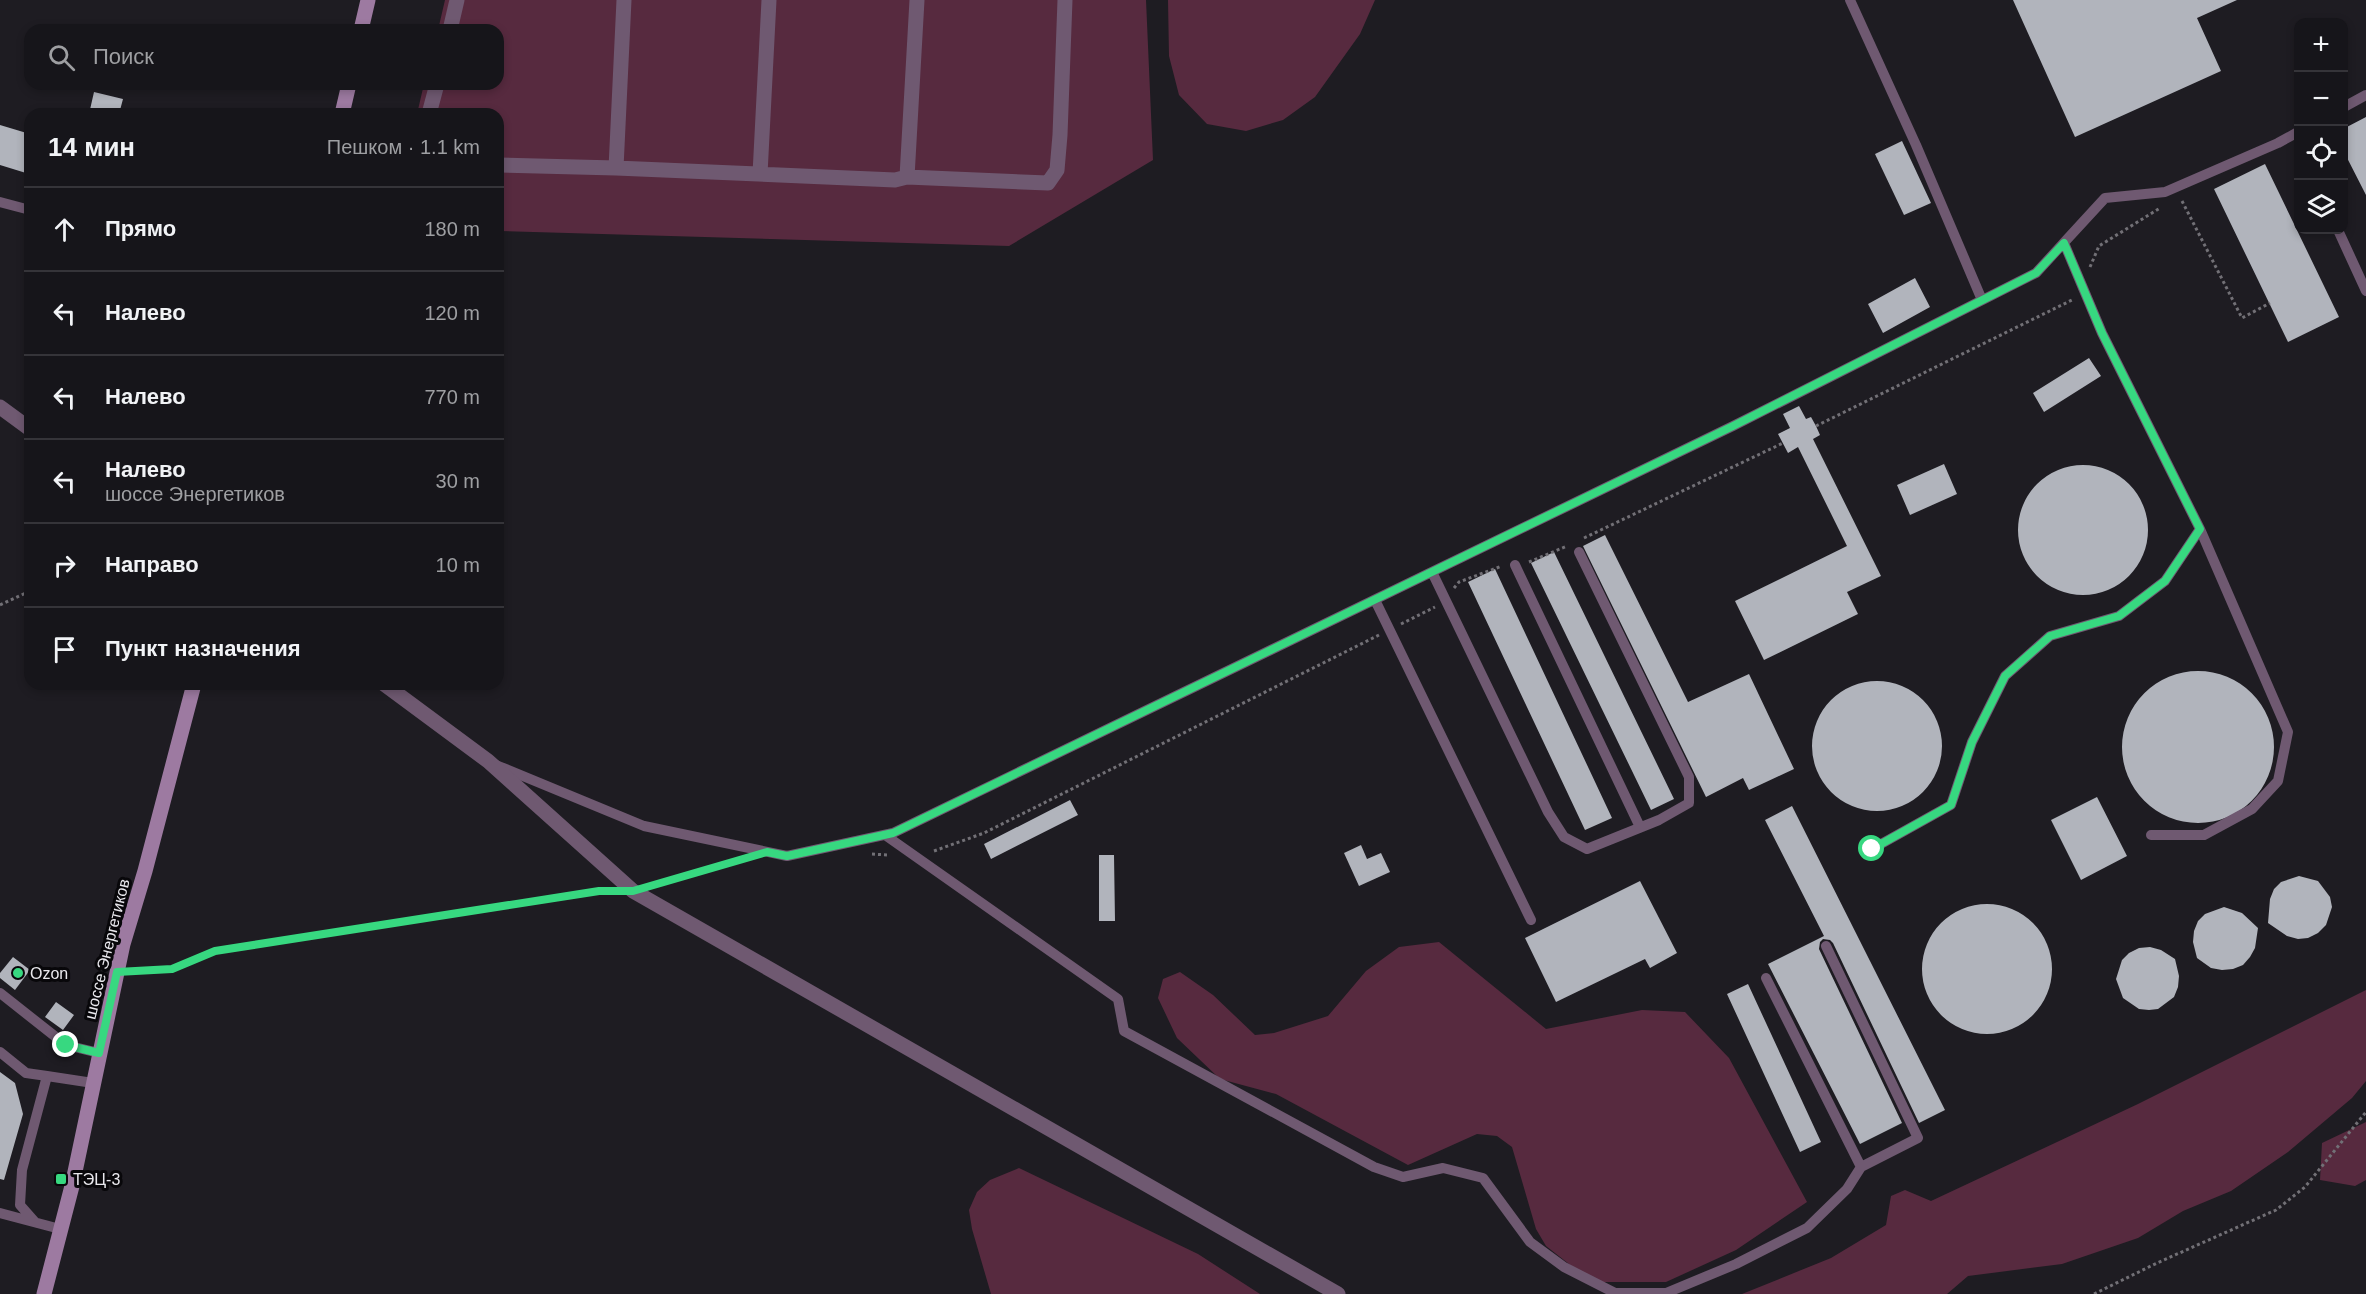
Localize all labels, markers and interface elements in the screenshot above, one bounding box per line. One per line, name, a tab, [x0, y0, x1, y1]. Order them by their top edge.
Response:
map controls	[2294, 18, 2348, 234]
button: +	[2294, 18, 2348, 72]
search box	[24, 24, 504, 90]
icon: search	[45, 41, 78, 74]
text: Поиск	[93, 44, 154, 69]
button: −	[2294, 72, 2348, 126]
button: locate	[2294, 126, 2348, 180]
text: 14 мин	[48, 132, 135, 162]
text: Пешком · 1.1 km	[327, 136, 480, 158]
button: layers	[2294, 180, 2348, 234]
icon: ahead	[48, 213, 81, 246]
text: Прямо	[105, 216, 176, 241]
text: 180 m	[424, 218, 480, 240]
icon: left	[48, 297, 81, 330]
text: Налево	[105, 300, 186, 325]
text: 120 m	[424, 302, 480, 324]
icon: left	[48, 381, 81, 414]
text: Налево	[105, 384, 186, 409]
text: 770 m	[424, 386, 480, 408]
text: Налево	[105, 457, 186, 482]
icon: left	[48, 465, 81, 498]
text: 30 m	[436, 470, 480, 492]
text: шоссе Энергетиков	[105, 483, 285, 505]
icon: right	[48, 549, 81, 582]
text: Направо	[105, 552, 199, 577]
text: 10 m	[436, 554, 480, 576]
icon: arrive	[48, 633, 81, 666]
text: Пункт назначения	[105, 636, 301, 661]
route start	[1858, 835, 1884, 861]
street label: шоссе Энергетиков	[81, 877, 133, 1021]
place label: Ozon	[30, 965, 68, 982]
marker: Ozon	[11, 966, 25, 980]
route end	[52, 1031, 78, 1057]
place label: ТЭЦ-3	[73, 1171, 120, 1188]
marker: ТЭЦ-3	[54, 1172, 68, 1186]

